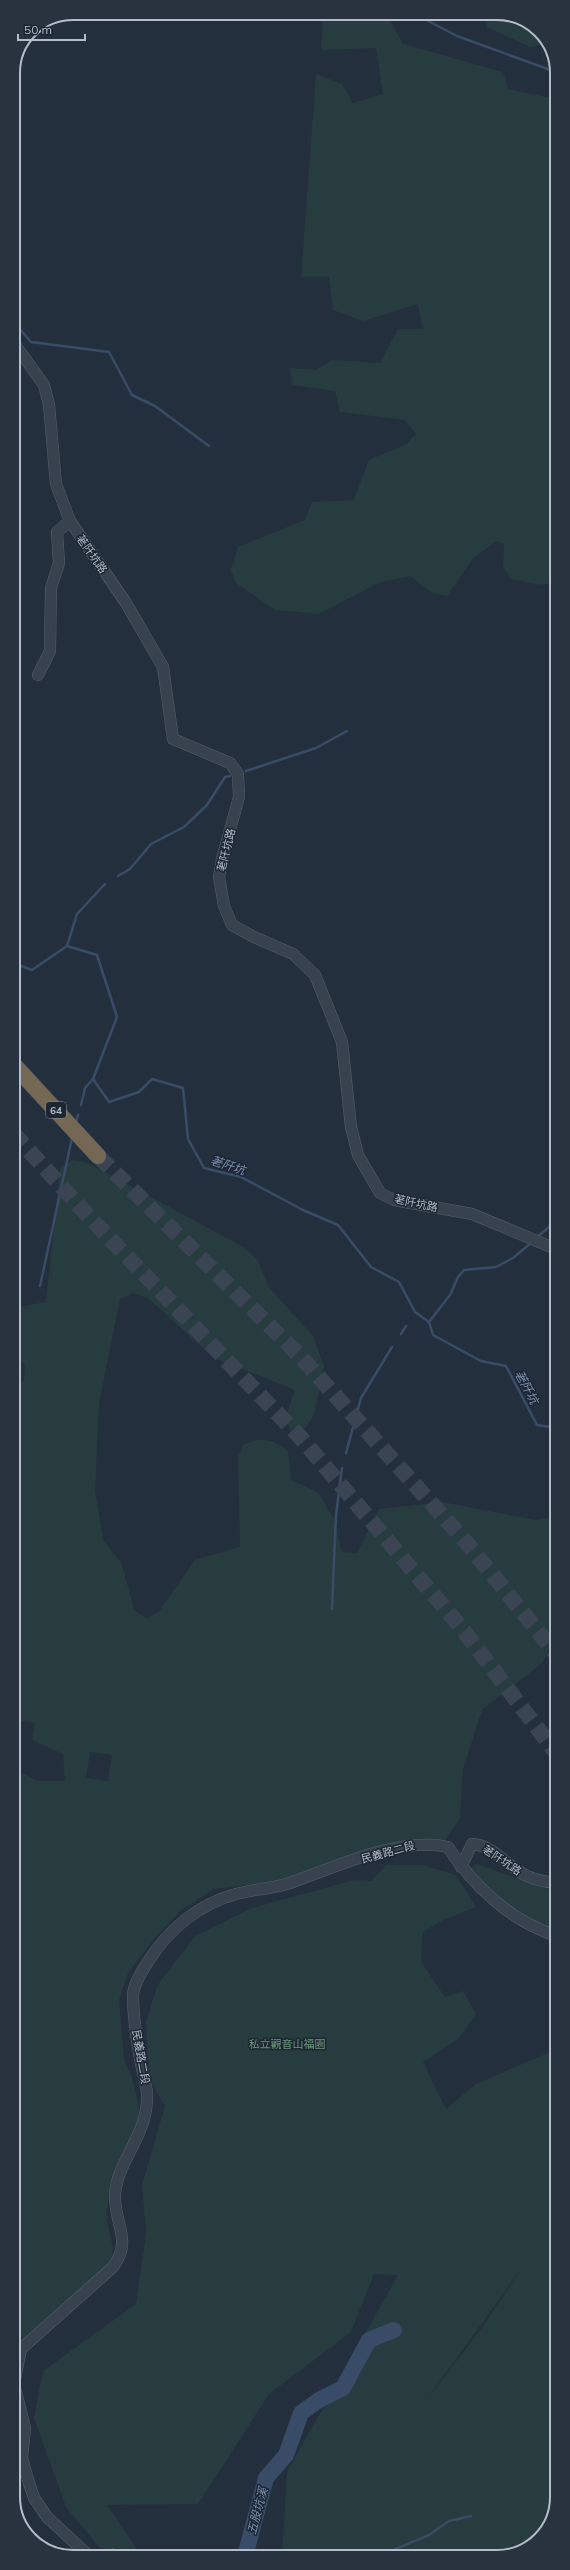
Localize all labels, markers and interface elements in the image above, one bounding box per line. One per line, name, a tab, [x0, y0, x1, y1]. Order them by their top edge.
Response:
scale bar	[18, 16, 85, 42]
text: 50 m	[24, 22, 52, 37]
street label: 荖阡坑路	[74, 532, 110, 576]
street label: 荖阡坑路	[214, 827, 238, 873]
road number: 64	[46, 1102, 66, 1118]
water label: 荖阡坑	[209, 1152, 249, 1178]
street label: 荖阡坑路	[393, 1192, 439, 1214]
water label: 荖阡坑	[512, 1368, 543, 1408]
street label: 民義路二段	[360, 1838, 416, 1866]
street label: 荖阡坑路	[480, 1842, 524, 1878]
street label: 民義路二段	[129, 2029, 153, 2085]
park label: 私立觀音山福園	[249, 2037, 326, 2051]
water label: 五股坑溪	[244, 2484, 271, 2536]

